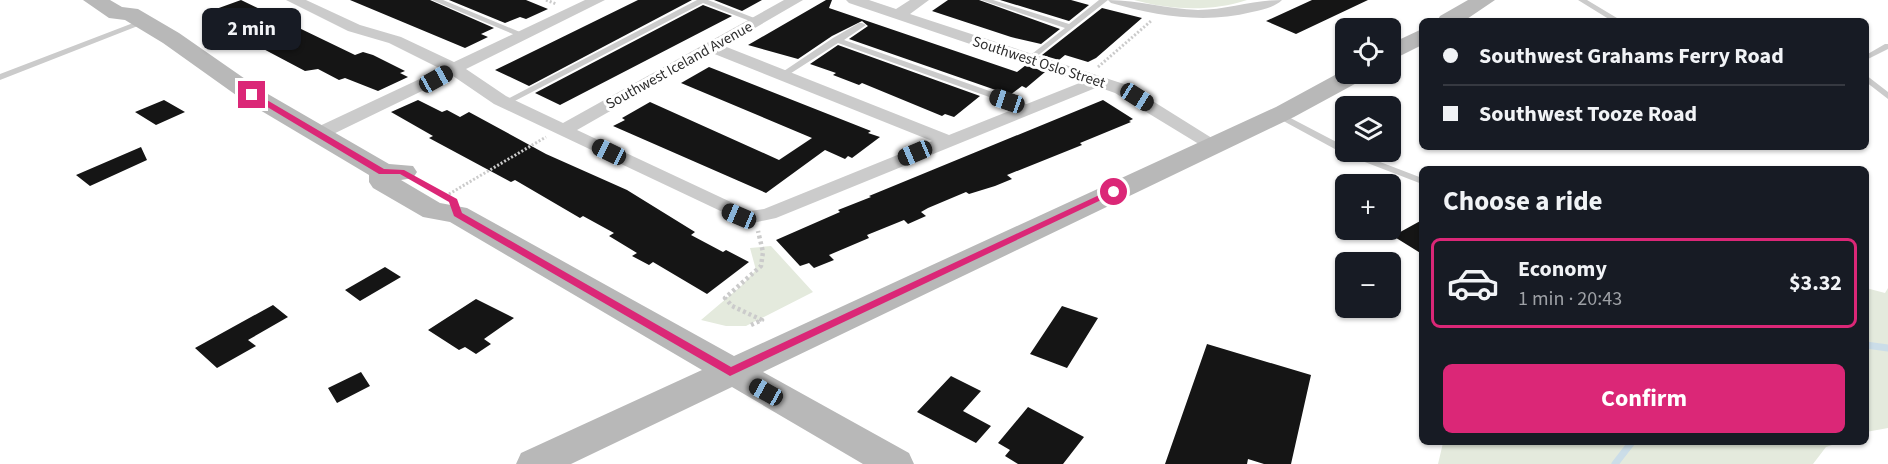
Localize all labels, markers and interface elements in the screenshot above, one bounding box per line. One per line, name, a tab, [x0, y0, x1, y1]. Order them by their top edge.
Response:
callout: 2 min	[202, 8, 302, 50]
text: 2 min	[227, 15, 276, 43]
street label: Southwest Iceland Avenue	[602, 16, 756, 115]
map controls	[1335, 18, 1401, 318]
button: locate	[1335, 18, 1401, 84]
street label: Southwest Oslo Street	[970, 31, 1108, 94]
text: Southwest Grahams Ferry Road	[1479, 40, 1784, 72]
car	[416, 62, 456, 96]
car	[1117, 80, 1157, 114]
route end	[238, 81, 265, 108]
car	[987, 87, 1027, 115]
button: layers	[1335, 96, 1401, 162]
text: Southwest Tooze Road	[1479, 98, 1697, 130]
car	[589, 136, 629, 168]
car	[895, 138, 935, 168]
button: +	[1335, 174, 1401, 240]
route start	[1100, 178, 1127, 205]
text: Choose a ride	[1443, 182, 1603, 221]
car	[719, 201, 759, 231]
button: −	[1335, 252, 1401, 318]
text: Economy	[1518, 253, 1607, 285]
icon: car	[1446, 256, 1500, 310]
text: $3.32	[1789, 267, 1842, 299]
text: 1 min · 20:43	[1518, 285, 1622, 313]
button: Confirm	[1443, 364, 1845, 433]
car	[746, 375, 786, 409]

